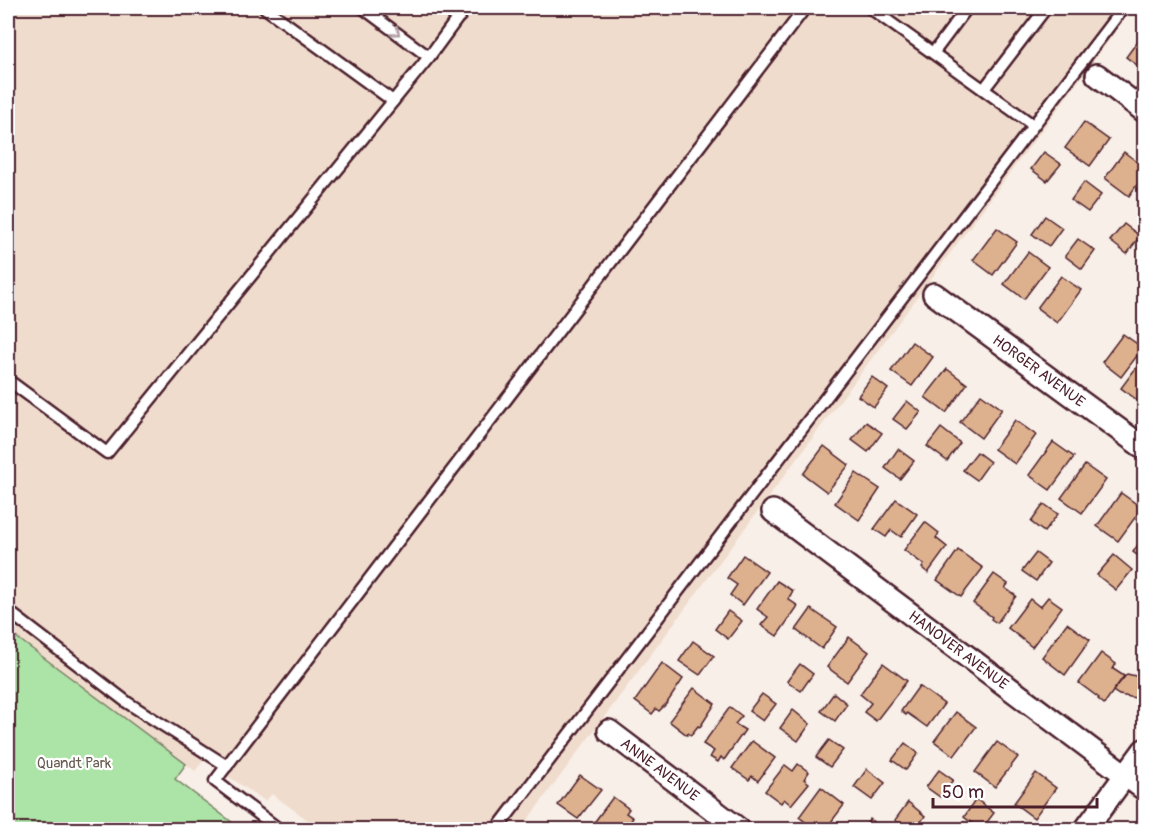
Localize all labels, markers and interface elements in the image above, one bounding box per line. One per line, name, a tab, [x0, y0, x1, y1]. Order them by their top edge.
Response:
one-way arrow	[389, 25, 400, 36]
street label: HORGER AVENUE	[988, 331, 1089, 412]
street label: HANOVER AVENUE	[904, 607, 1012, 694]
street label: ANNE AVENUE	[617, 734, 703, 806]
park label: Quandt Park	[37, 754, 112, 773]
scale bar	[933, 771, 1096, 809]
text: 50 m	[942, 781, 984, 804]

